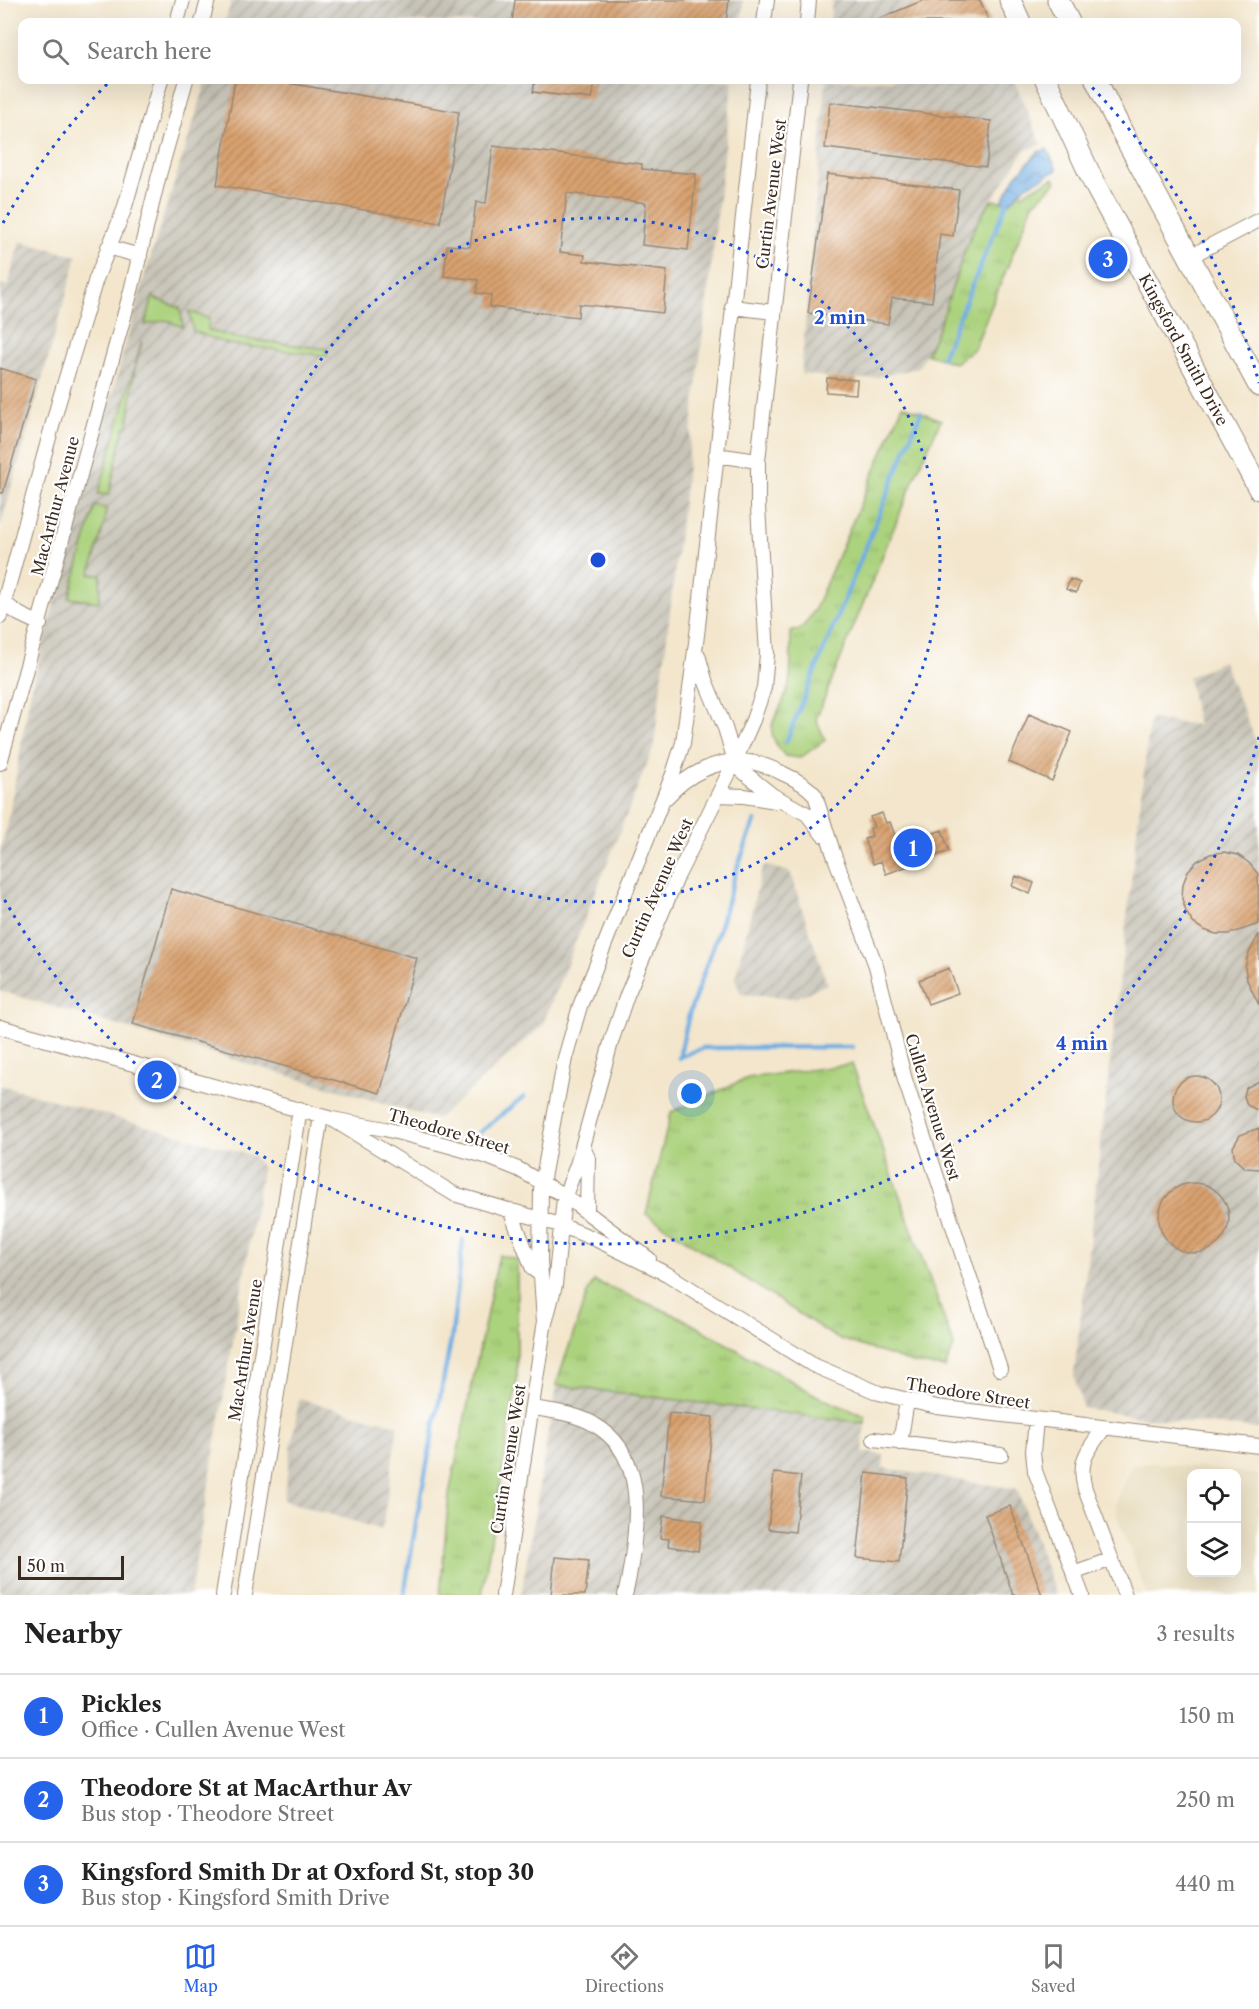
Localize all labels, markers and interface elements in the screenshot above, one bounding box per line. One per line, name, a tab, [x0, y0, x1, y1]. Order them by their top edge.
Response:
search box	[18, 18, 1241, 84]
icon: search	[39, 35, 72, 68]
text: Search here	[87, 38, 212, 65]
street label: Curtin Avenue West	[752, 117, 790, 270]
pin: 3	[1088, 236, 1128, 282]
street label: Kingsford Smith Drive	[1135, 270, 1233, 429]
text: 2 min	[814, 307, 867, 329]
street label: MacArthur Avenue	[27, 434, 83, 578]
centre of rings	[588, 550, 608, 570]
street label: Curtin Avenue West	[617, 815, 697, 961]
pin: 1	[894, 826, 932, 870]
street label: Cullen Avenue West	[901, 1031, 965, 1183]
text: 4 min	[1056, 1033, 1109, 1055]
pin: 2	[138, 1058, 176, 1102]
your location	[677, 1079, 706, 1108]
street label: Theodore Street	[386, 1104, 512, 1158]
street label: MacArthur Avenue	[224, 1277, 266, 1423]
street label: Theodore Street	[904, 1373, 1032, 1413]
street label: Curtin Avenue West	[486, 1382, 530, 1535]
map controls	[1187, 1469, 1241, 1577]
button: locate	[1187, 1469, 1241, 1523]
button: layers	[1187, 1523, 1241, 1577]
scale bar	[18, 1553, 124, 1580]
text: 50 m	[27, 1556, 65, 1576]
text: Nearby	[24, 1618, 122, 1650]
text: 3 results	[1157, 1622, 1235, 1646]
text: Pickles	[81, 1691, 162, 1718]
text: 1	[39, 1704, 48, 1728]
text: 150 m	[1179, 1704, 1235, 1728]
text: Office · Cullen Avenue West	[81, 1718, 345, 1742]
text: Theodore St at MacArthur Av	[81, 1775, 412, 1802]
text: 2	[38, 1788, 49, 1812]
text: 250 m	[1176, 1788, 1235, 1812]
text: Bus stop · Theodore Street	[81, 1802, 334, 1826]
text: Kingsford Smith Dr at Oxford St, stop 30	[81, 1859, 534, 1886]
text: 3	[38, 1872, 49, 1896]
text: 440 m	[1175, 1872, 1235, 1896]
text: Bus stop · Kingsford Smith Drive	[81, 1886, 390, 1910]
tab: Map	[184, 1940, 218, 1996]
tab: Directions	[585, 1940, 664, 1996]
tab: Saved	[1031, 1940, 1075, 1996]

